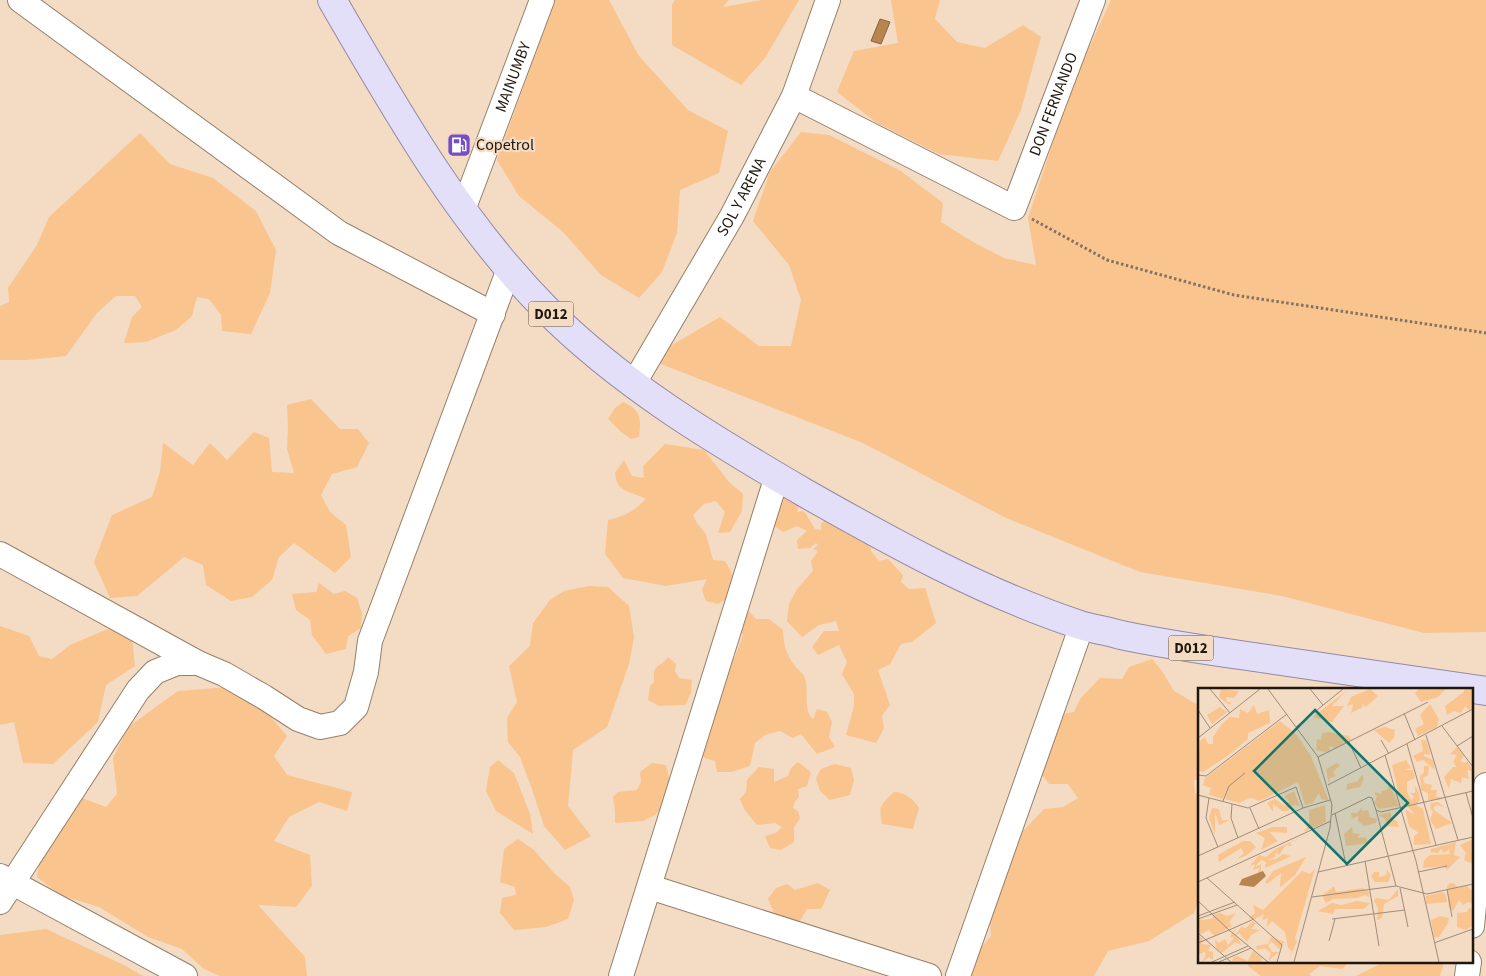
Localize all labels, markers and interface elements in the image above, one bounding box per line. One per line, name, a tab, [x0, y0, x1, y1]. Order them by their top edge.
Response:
street label: MAINUMBY	[490, 38, 536, 115]
street label: DON FERNANDO	[1024, 49, 1083, 159]
fuel station icon: Copetrol	[446, 132, 472, 158]
place label: Copetrol	[476, 134, 534, 156]
street label: SOL Y ARENA	[711, 153, 772, 240]
road number: D012	[528, 302, 574, 326]
road number: D012	[1168, 636, 1214, 660]
inset map	[1198, 688, 1474, 964]

